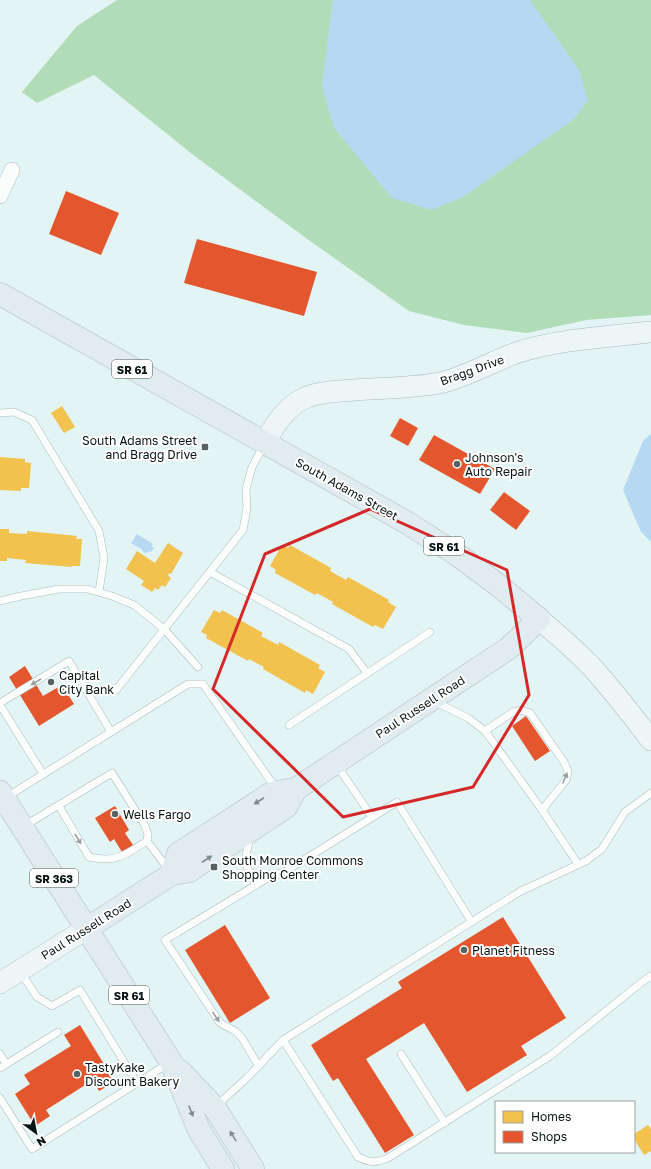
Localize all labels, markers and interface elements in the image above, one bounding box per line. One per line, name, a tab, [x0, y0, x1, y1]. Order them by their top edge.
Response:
street label: Bragg Drive	[438, 352, 506, 388]
road number: SR 61	[112, 360, 152, 378]
place label: South Adams Street and Bragg Drive	[82, 433, 197, 462]
marker: South Adams Street and Bragg Drive	[200, 442, 210, 452]
place label: Johnson's Auto Repair	[465, 450, 532, 479]
street label: South Adams Street	[293, 455, 401, 524]
marker: Johnson's Auto Repair	[452, 459, 462, 469]
road number: SR 61	[424, 537, 464, 555]
place label: Capital City Bank	[59, 668, 114, 697]
street label: Paul Russell Road	[372, 673, 468, 741]
marker: Capital City Bank	[46, 677, 56, 687]
one-way arrow	[30, 678, 42, 685]
one-way arrow	[561, 772, 568, 784]
one-way arrow	[254, 797, 264, 805]
place label: Wells Fargo	[123, 807, 191, 822]
marker: Wells Fargo	[110, 809, 120, 819]
one-way arrow	[75, 833, 82, 845]
place label: South Monroe Commons Shopping Center	[222, 853, 363, 882]
one-way arrow	[201, 856, 213, 863]
marker: South Monroe Commons Shopping Center	[209, 862, 219, 872]
road number: SR 363	[30, 869, 78, 887]
street label: Paul Russell Road	[38, 895, 134, 963]
place label: Planet Fitness	[472, 943, 555, 958]
marker: Planet Fitness	[459, 945, 469, 955]
road number: SR 61	[109, 986, 149, 1004]
one-way arrow	[212, 1012, 220, 1022]
place label: TastyKake Discount Bakery	[85, 1060, 179, 1089]
marker: TastyKake Discount Bakery	[72, 1069, 82, 1079]
legend	[495, 1101, 635, 1153]
one-way arrow	[188, 1105, 194, 1116]
text: Homes	[531, 1109, 571, 1124]
north arrow	[16, 1113, 56, 1153]
text: Shops	[531, 1129, 567, 1144]
one-way arrow	[229, 1130, 236, 1142]
text: N	[35, 1134, 49, 1150]

